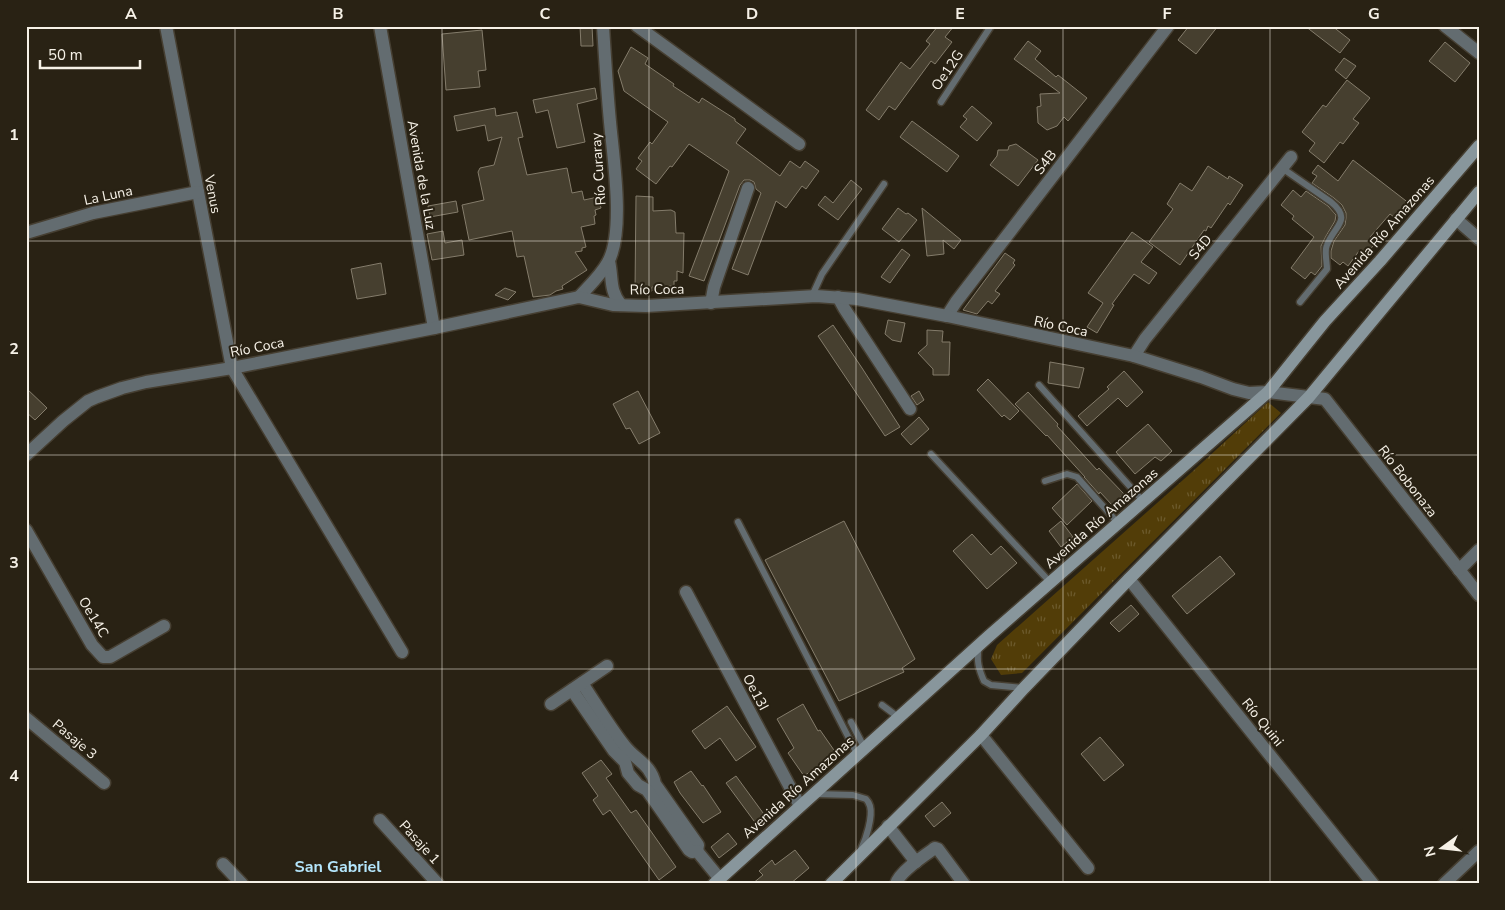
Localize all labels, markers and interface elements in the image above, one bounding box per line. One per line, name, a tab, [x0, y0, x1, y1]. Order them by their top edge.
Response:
text: A	[125, 3, 137, 25]
text: B	[332, 3, 344, 25]
text: C	[540, 3, 551, 25]
text: D	[746, 3, 758, 25]
text: E	[955, 3, 965, 25]
text: F	[1163, 3, 1172, 25]
text: G	[1368, 3, 1380, 25]
scale bar	[40, 38, 140, 70]
text: 50 m	[48, 45, 83, 65]
street label: Oe12G	[927, 46, 968, 94]
street label: Avenida de la Luz	[403, 119, 441, 232]
text: 1	[9, 124, 19, 146]
street label: Río Curaray	[586, 131, 611, 206]
street label: S4B	[1030, 146, 1061, 179]
street label: Avenida Río Amazonas	[1330, 171, 1439, 293]
street label: Venus	[199, 172, 226, 215]
street label: La Luna	[82, 181, 134, 210]
street label: S4D	[1184, 231, 1216, 264]
street label: Río Coca	[630, 280, 684, 299]
street label: Río Coca	[1032, 312, 1090, 341]
street label: Río Coca	[229, 333, 286, 362]
text: 2	[9, 338, 19, 360]
street label: Río Bobonaza	[1374, 441, 1442, 521]
street label: Avenida Río Amazonas	[1041, 464, 1162, 573]
text: 3	[9, 552, 19, 574]
street label: Oe14C	[74, 593, 113, 641]
street label: Oe13I	[738, 671, 773, 714]
street label: Río Quini	[1237, 694, 1288, 750]
street label: Pasaje 3	[48, 715, 101, 764]
street label: Avenida Río Amazonas	[738, 732, 859, 843]
text: 4	[9, 765, 19, 787]
street label: Pasaje 1	[395, 816, 444, 868]
north arrow	[1418, 822, 1468, 872]
text: N	[1419, 844, 1440, 859]
district label: San Gabriel	[295, 856, 381, 878]

